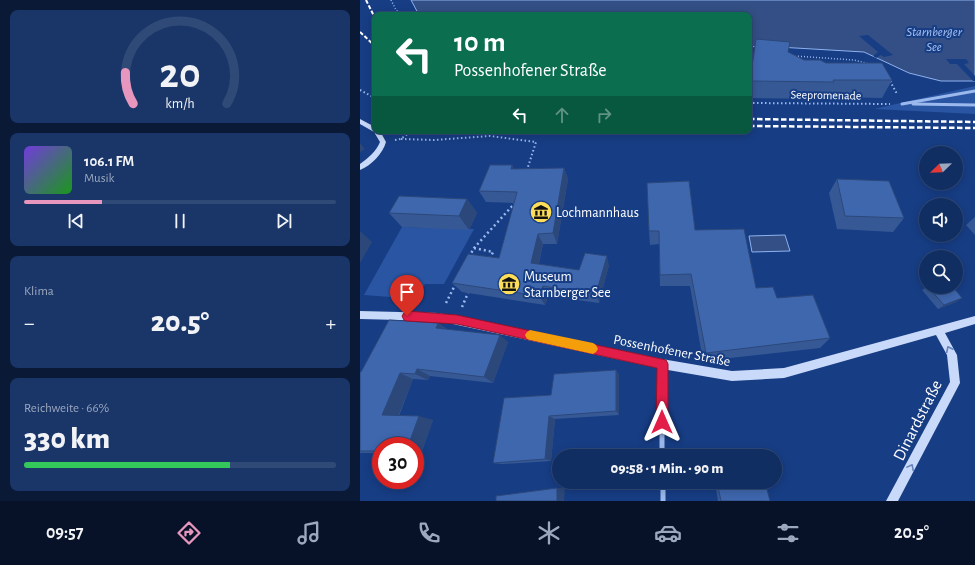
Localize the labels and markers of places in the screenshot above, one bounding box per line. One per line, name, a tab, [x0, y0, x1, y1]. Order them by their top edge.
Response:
museum icon: Lochmannhaus	[528, 199, 554, 225]
place label: Lochmannhaus	[556, 206, 639, 220]
place label: Museum Starnberger See	[524, 270, 611, 300]
museum icon: Museum Starnberger See	[496, 271, 522, 297]
pin	[390, 275, 424, 316]

